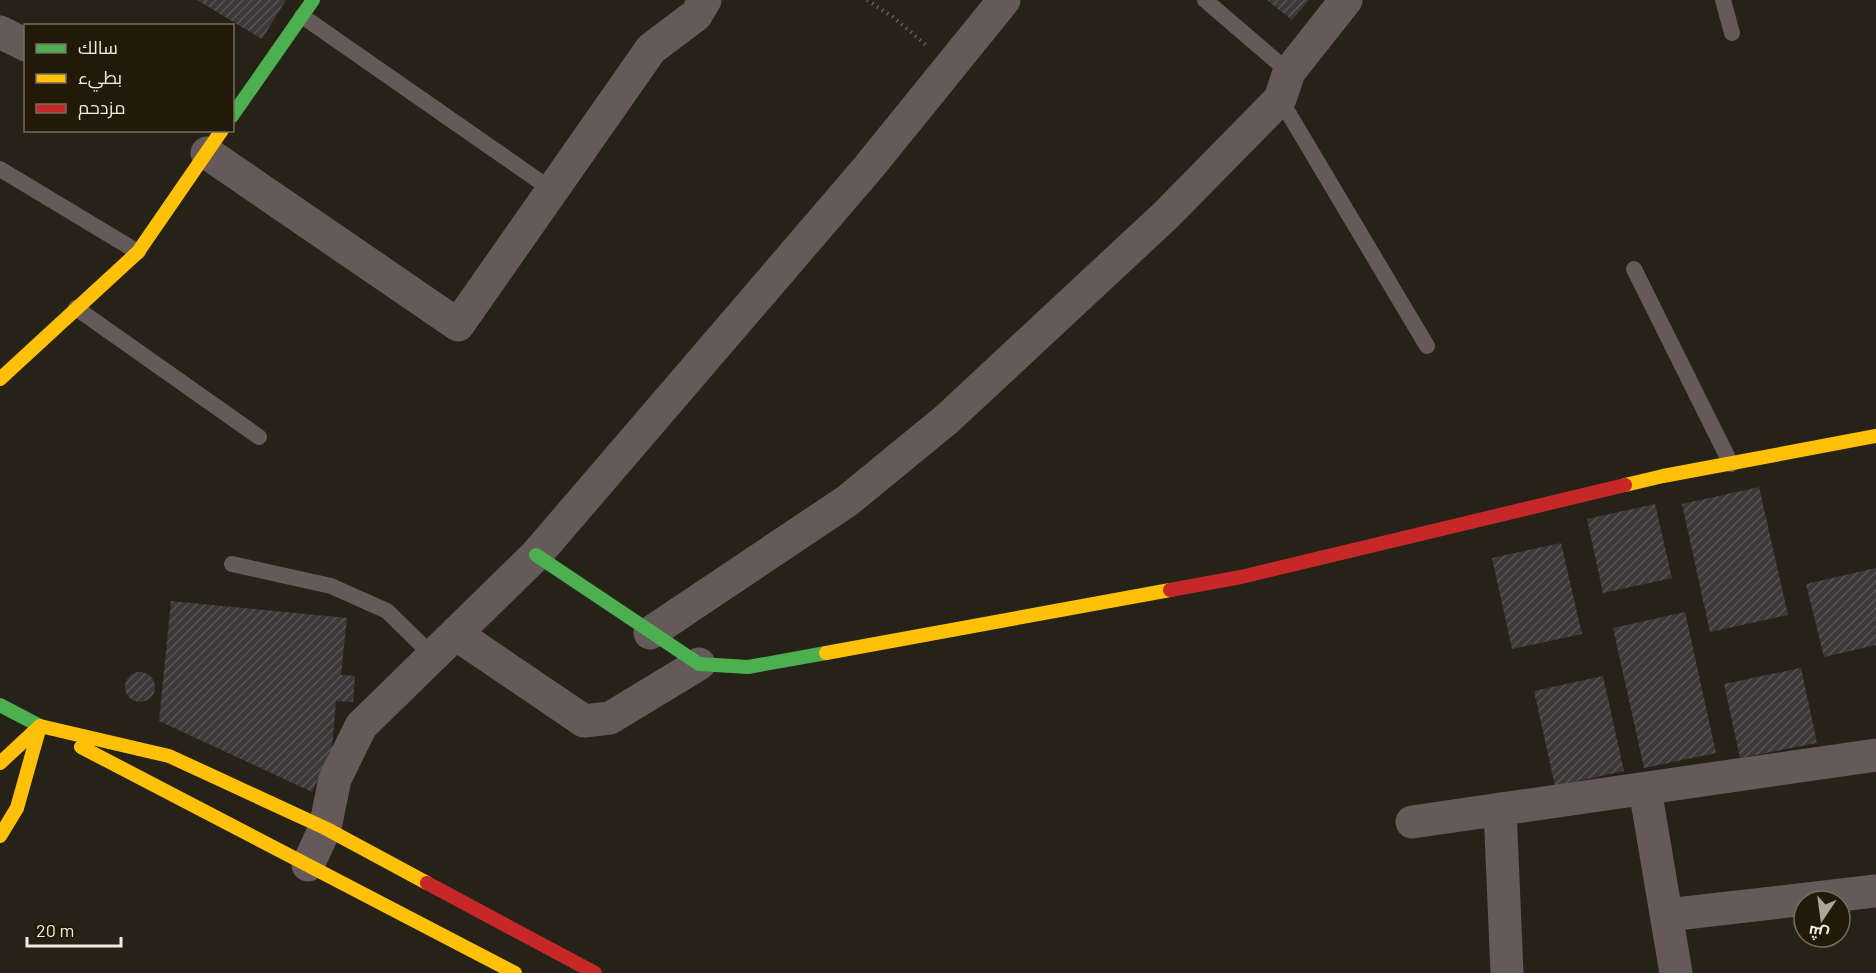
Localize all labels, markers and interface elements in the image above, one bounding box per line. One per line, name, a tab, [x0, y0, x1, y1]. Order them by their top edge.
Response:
legend	[24, 24, 234, 132]
text: سالك	[78, 36, 118, 58]
text: بطيء	[78, 66, 122, 92]
text: مزدحم	[78, 96, 126, 120]
north arrow	[1792, 889, 1852, 949]
scale bar	[27, 910, 122, 948]
text: 20 m	[36, 919, 74, 941]
text: ش	[1806, 922, 1831, 946]

